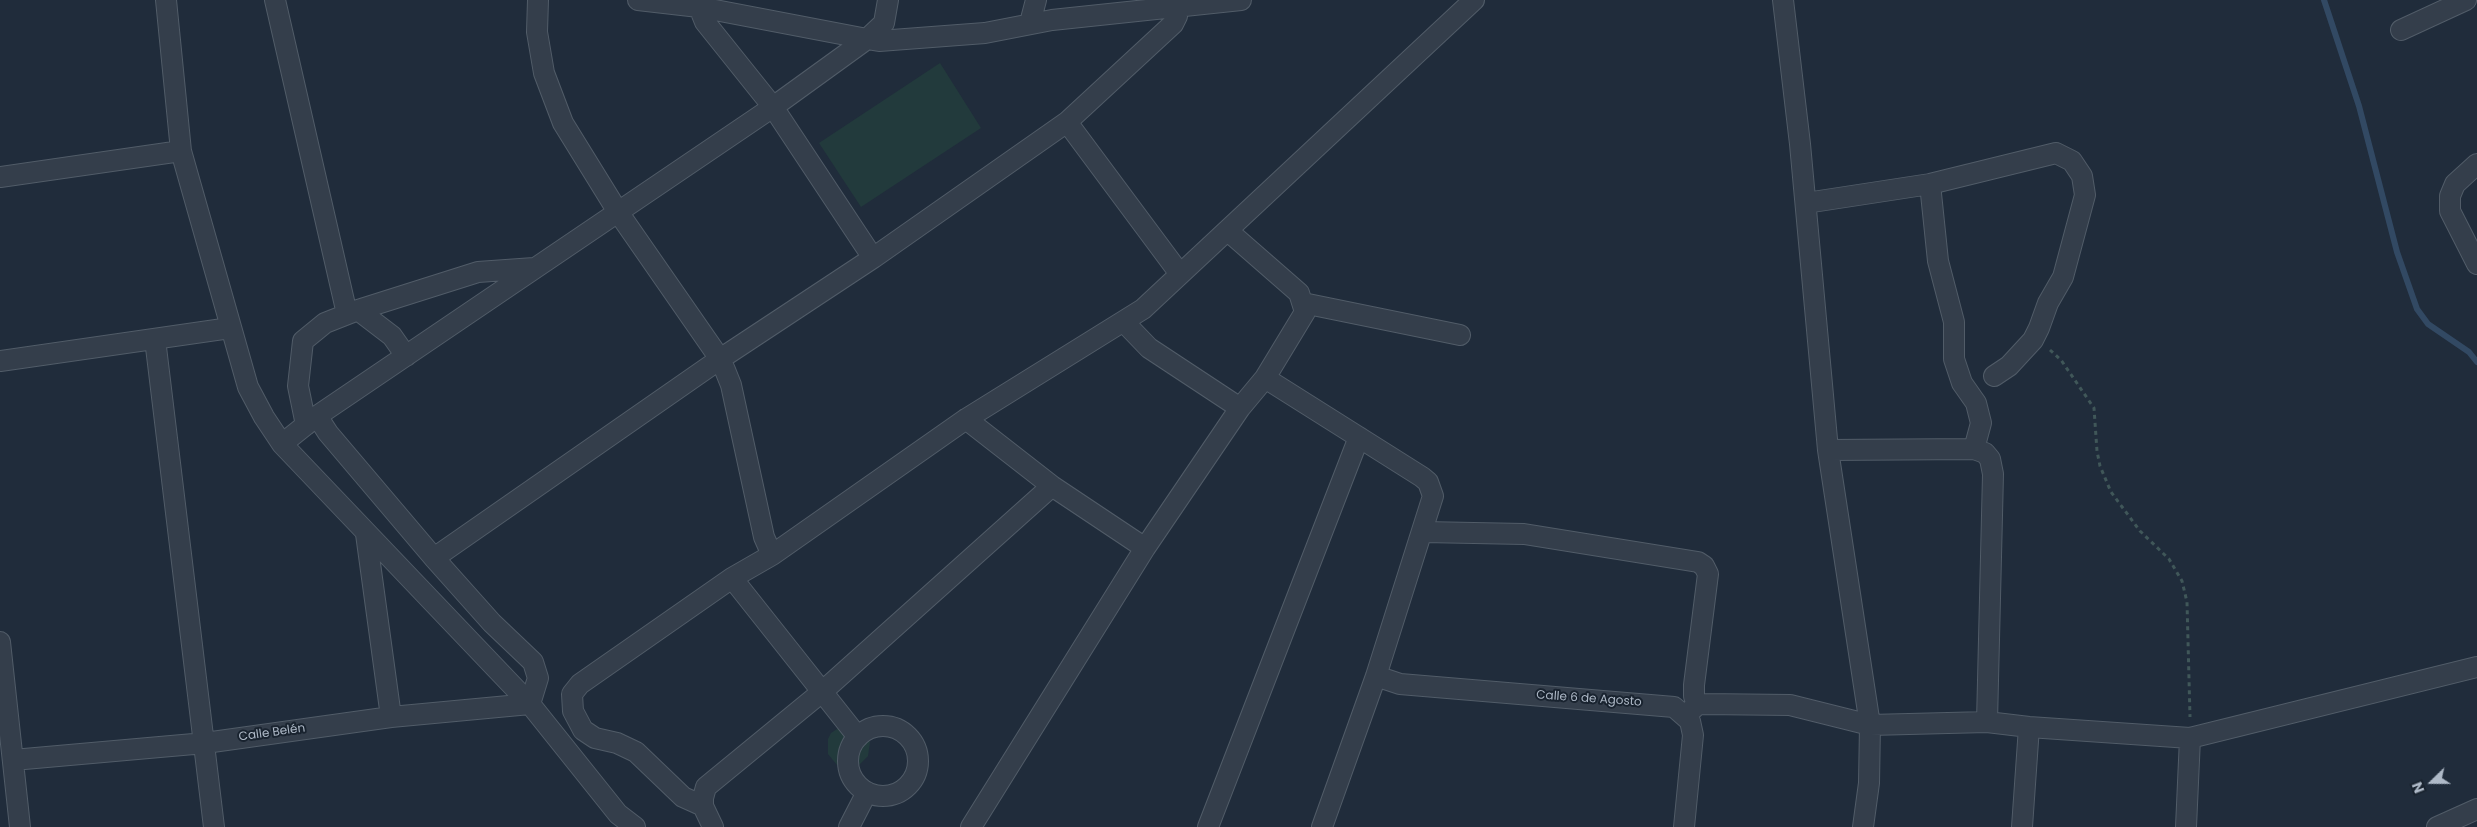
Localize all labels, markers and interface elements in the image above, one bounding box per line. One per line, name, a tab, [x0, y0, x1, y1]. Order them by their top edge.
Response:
street label: Calle 6 de Agosto	[1536, 688, 1642, 710]
street label: Calle Belén	[238, 721, 306, 745]
north arrow	[2407, 757, 2457, 807]
text: N	[2407, 779, 2429, 796]

